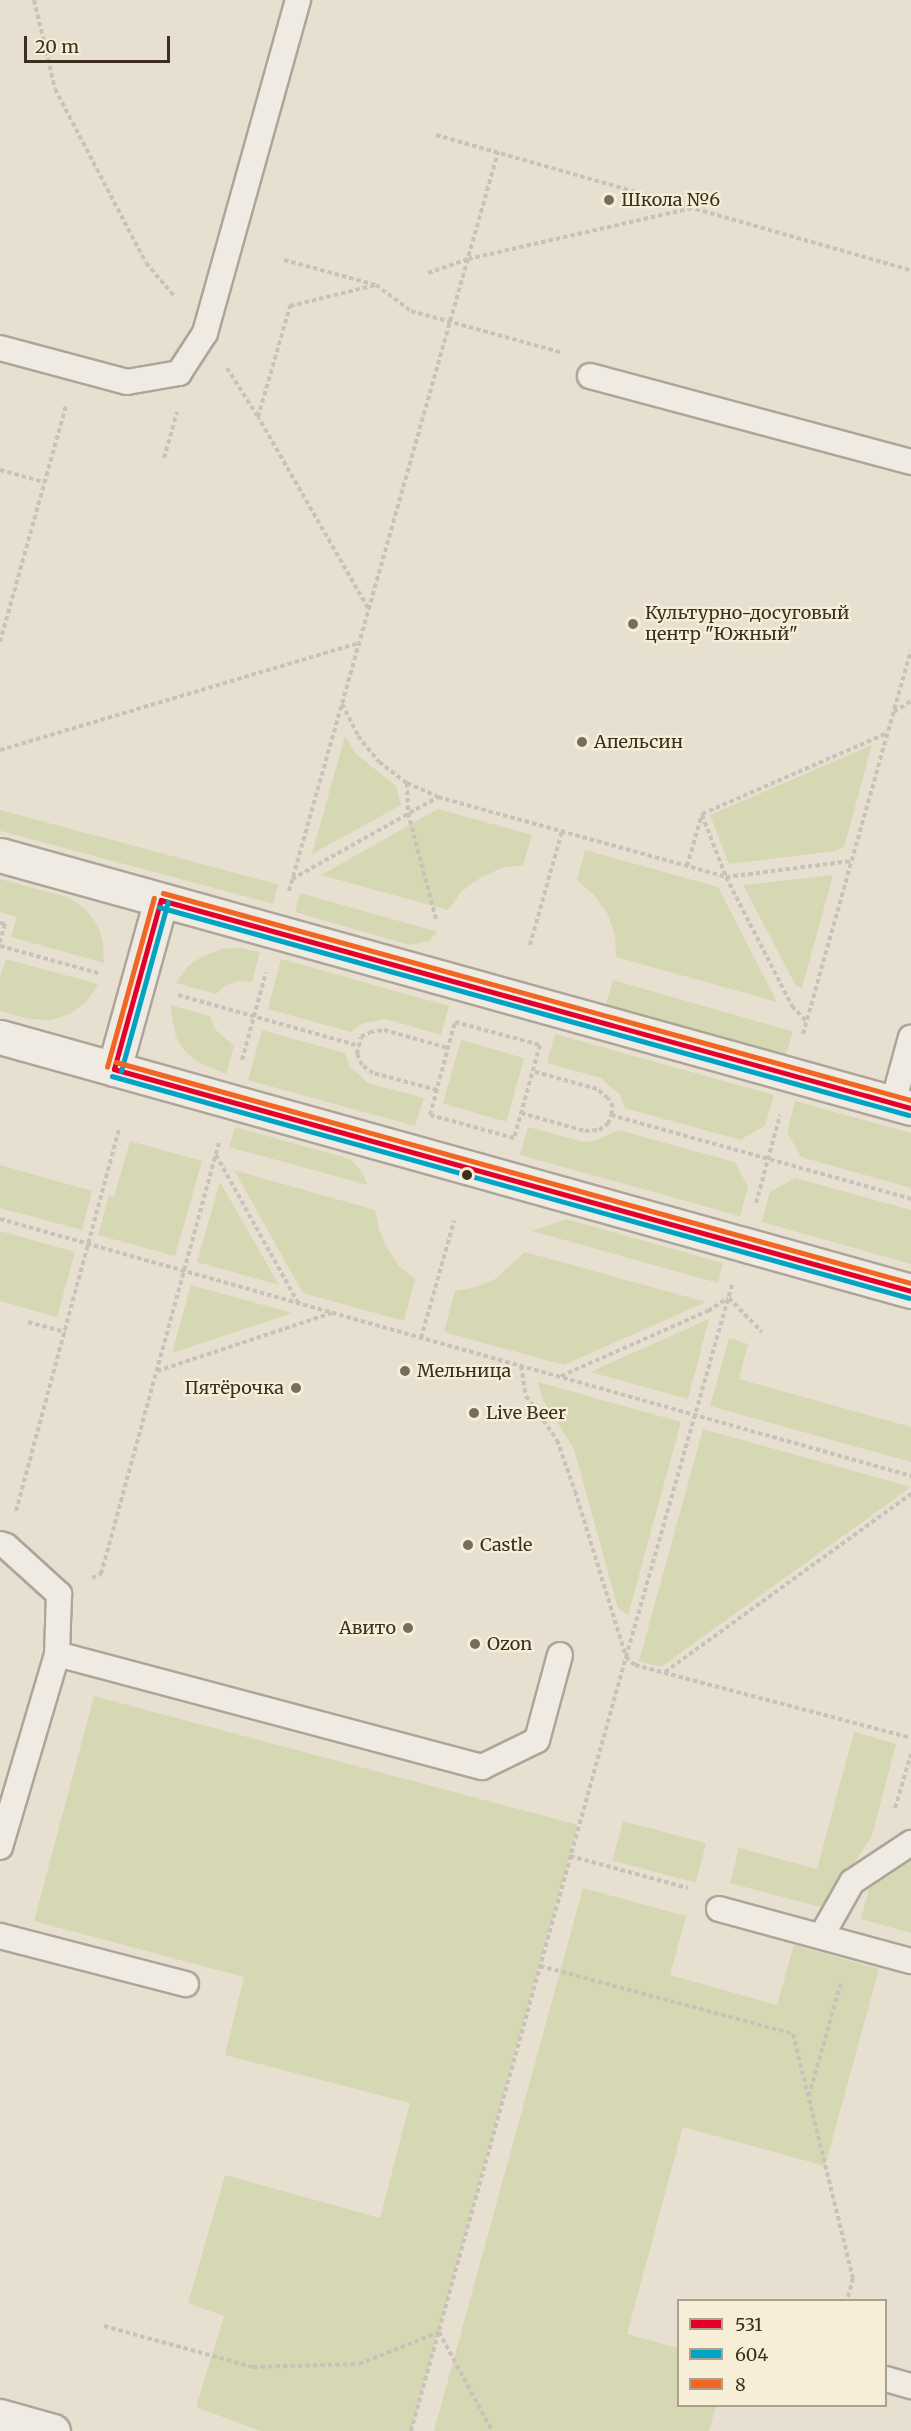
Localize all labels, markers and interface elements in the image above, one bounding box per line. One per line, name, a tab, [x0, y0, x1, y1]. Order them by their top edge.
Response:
scale bar	[27, 24, 172, 62]
text: 20 m	[35, 35, 79, 58]
place label: Школа №6	[621, 189, 720, 211]
marker: Школа №6	[602, 193, 616, 207]
place label: Культурно-досуговый центр "Южный"	[645, 603, 849, 646]
marker: Культурно-досуговый центр "Южный"	[626, 617, 640, 631]
place label: Апельсин	[594, 731, 683, 753]
marker: Апельсин	[575, 735, 589, 749]
unlabelled marker	[461, 1169, 473, 1181]
place label: Мельница	[417, 1360, 511, 1382]
marker: Мельница	[398, 1364, 412, 1378]
place label: Пятёрочка	[185, 1377, 284, 1399]
marker: Пятёрочка	[289, 1381, 303, 1395]
place label: Live Beer	[486, 1402, 566, 1424]
marker: Live Beer	[467, 1406, 481, 1420]
place label: Castle	[480, 1534, 532, 1556]
marker: Castle	[461, 1538, 475, 1552]
place label: Авито	[339, 1617, 396, 1639]
marker: Авито	[401, 1621, 415, 1635]
place label: Ozon	[487, 1633, 532, 1655]
marker: Ozon	[468, 1637, 482, 1651]
legend	[677, 2299, 887, 2407]
text: 531	[735, 2313, 762, 2336]
text: 604	[735, 2343, 768, 2366]
text: 8	[735, 2373, 746, 2396]

